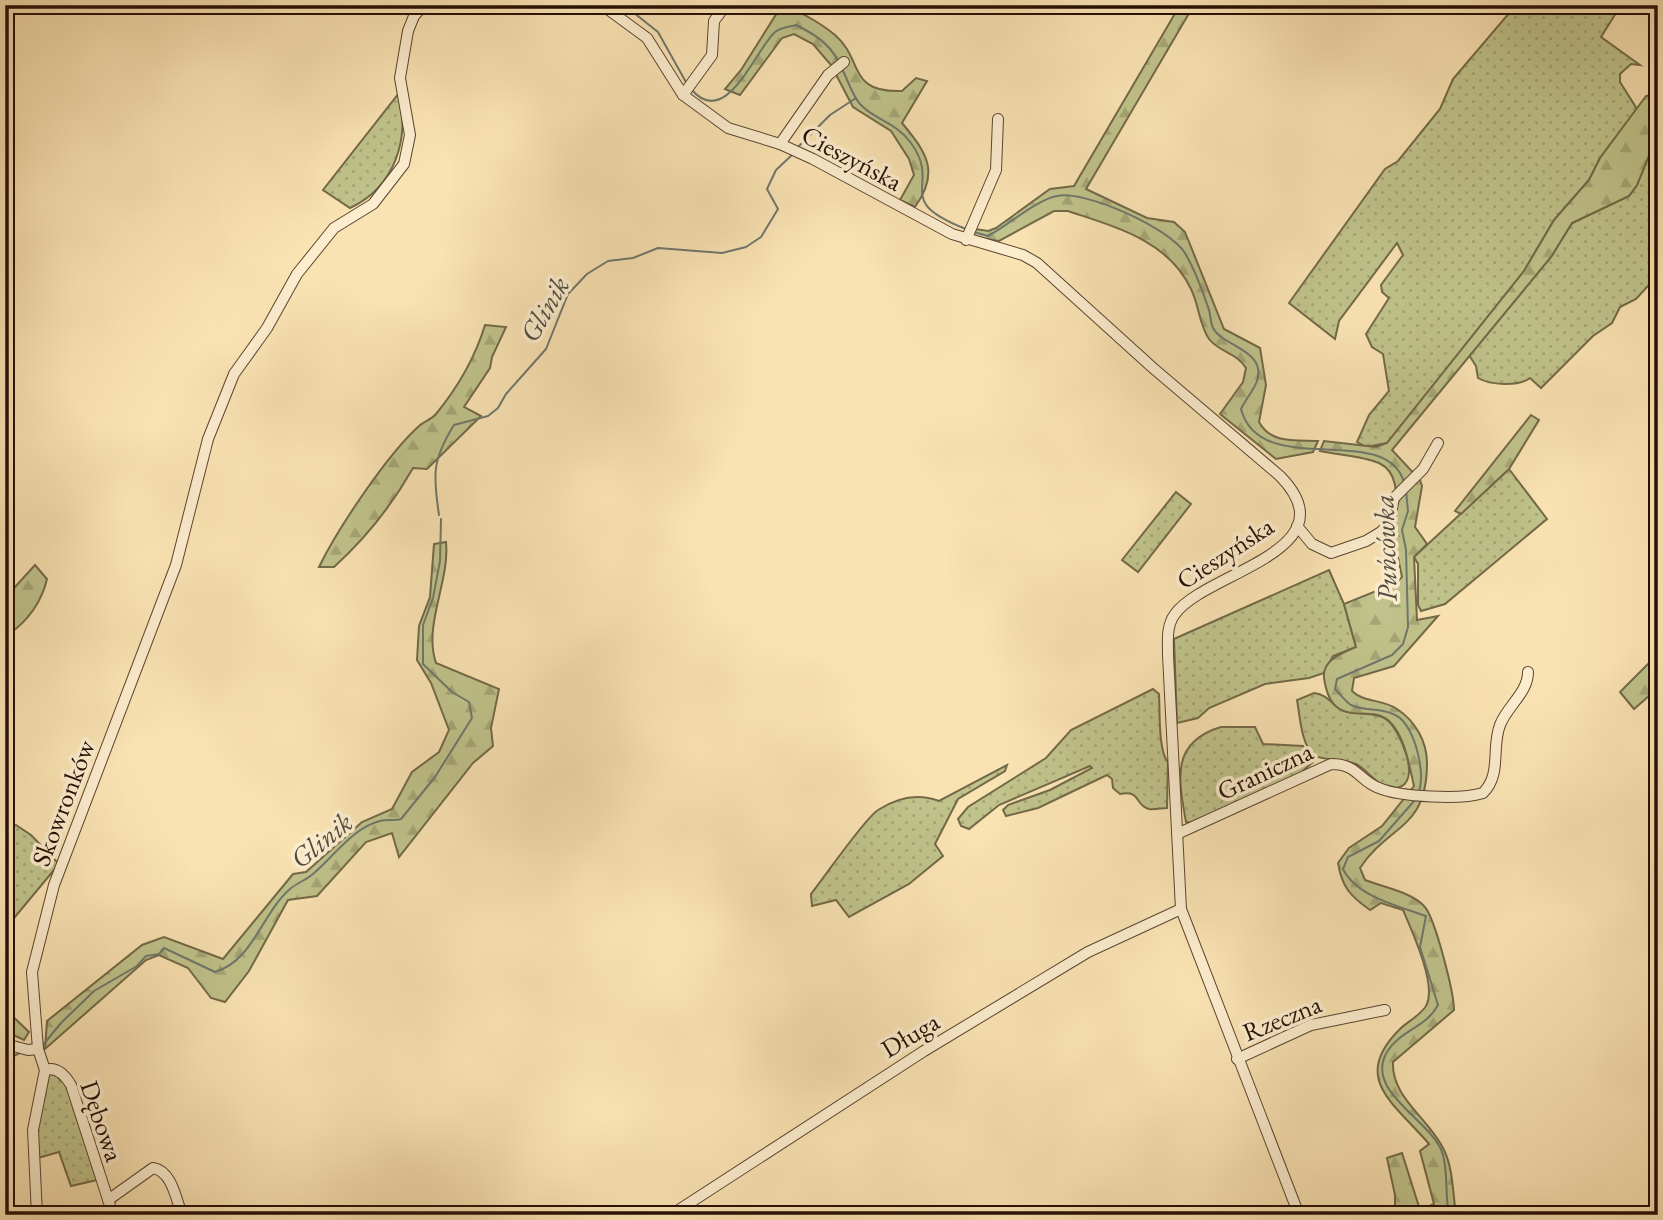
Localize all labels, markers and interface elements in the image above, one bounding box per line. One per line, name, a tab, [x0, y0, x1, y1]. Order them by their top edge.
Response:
street label: Cieszyńska	[796, 117, 909, 199]
water label: Glinik	[511, 269, 577, 348]
water label: Puńcówka	[1365, 494, 1405, 602]
street label: Cieszyńska	[1170, 509, 1281, 597]
street label: Graniczna	[1212, 734, 1319, 808]
street label: Skowronków	[23, 735, 103, 871]
water label: Glinik	[282, 804, 360, 876]
street label: Rzeczna	[1238, 987, 1327, 1049]
street label: Długa	[875, 1004, 946, 1066]
street label: Dębowa	[72, 1076, 132, 1166]

